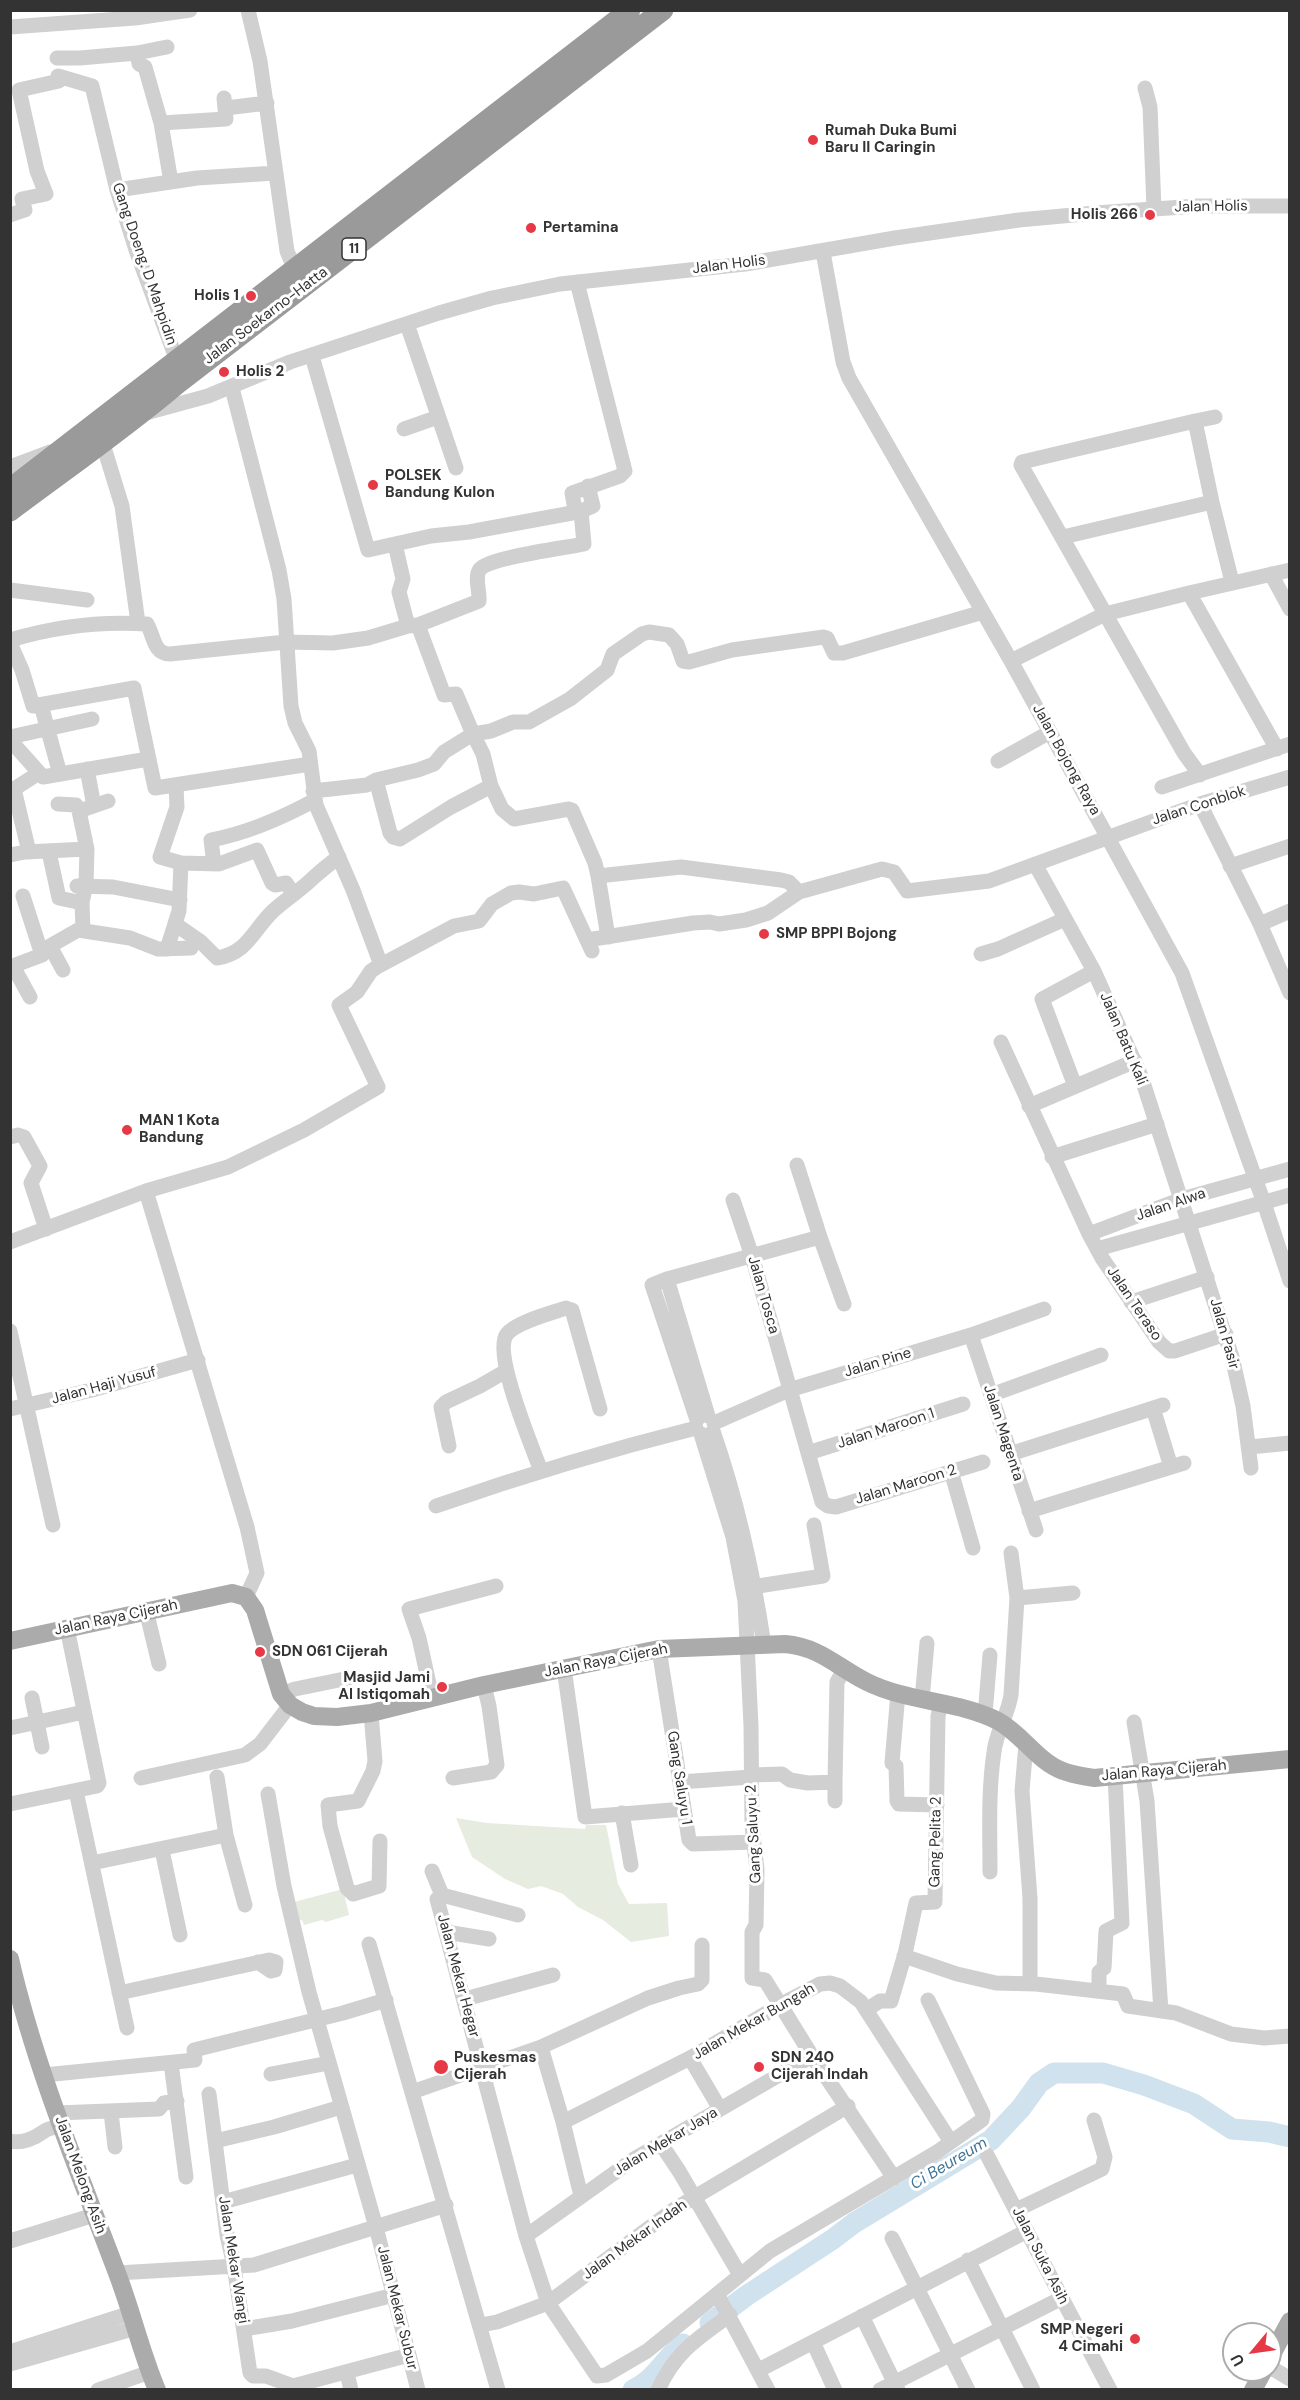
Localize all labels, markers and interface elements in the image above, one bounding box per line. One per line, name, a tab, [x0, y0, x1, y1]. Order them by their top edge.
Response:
place label: Rumah Duka Bumi Baru II Caringin	[825, 122, 957, 157]
marker: Rumah Duka Bumi Baru II Caringin	[806, 133, 820, 147]
street label: Gang Doeng. D Mahpidin	[108, 180, 180, 348]
street label: Jalan Holis	[1174, 197, 1248, 217]
place label: Holis 266	[1071, 206, 1138, 224]
marker: Holis 266	[1143, 208, 1157, 222]
place label: Pertamina	[543, 219, 619, 237]
marker: Pertamina	[524, 221, 538, 235]
road number: 11	[342, 238, 366, 260]
street label: Jalan Holis	[691, 252, 767, 278]
street label: Jalan Soekarno-Hatta	[200, 263, 332, 369]
place label: Holis 1	[194, 287, 239, 305]
marker: Holis 1	[244, 289, 258, 303]
place label: Holis 2	[236, 363, 284, 381]
marker: Holis 2	[217, 365, 231, 379]
place label: POLSEK Bandung Kulon	[385, 467, 495, 502]
marker: POLSEK Bandung Kulon	[366, 478, 380, 492]
street label: Jalan Bojong Raya	[1028, 701, 1104, 819]
street label: Jalan Conblok	[1150, 782, 1248, 830]
place label: SMP BPPI Bojong	[776, 925, 897, 943]
marker: SMP BPPI Bojong	[757, 927, 771, 941]
street label: Jalan Batu Kali	[1095, 990, 1151, 1088]
place label: MAN 1 Kota Bandung	[139, 1112, 220, 1147]
marker: MAN 1 Kota Bandung	[120, 1123, 134, 1137]
street label: Jalan Alwa	[1134, 1185, 1208, 1225]
street label: Jalan Tosca	[743, 1254, 783, 1336]
street label: Jalan Teraso	[1103, 1264, 1165, 1344]
street label: Jalan Pasir	[1205, 1296, 1243, 1372]
street label: Jalan Pine	[842, 1344, 914, 1382]
street label: Jalan Haji Yusuf	[50, 1363, 158, 1409]
street label: Jalan Magenta	[979, 1383, 1027, 1483]
street label: Jalan Maroon 1	[835, 1405, 937, 1453]
street label: Jalan Maroon 2	[853, 1461, 959, 1509]
street label: Jalan Raya Cijerah	[53, 1596, 179, 1640]
street label: Jalan Raya Cijerah	[543, 1640, 669, 1682]
place label: SDN 061 Cijerah	[272, 1643, 388, 1661]
marker: SDN 061 Cijerah	[253, 1645, 267, 1659]
place label: Masjid Jami Al Istiqomah	[338, 1669, 430, 1704]
marker: Masjid Jami Al Istiqomah	[435, 1680, 449, 1694]
street label: Gang Saluyu 1	[663, 1730, 695, 1826]
street label: Jalan Raya Cijerah	[1101, 1757, 1227, 1785]
street label: Gang Saluyu 2	[742, 1784, 766, 1884]
street label: Gang Pelita 2	[926, 1796, 946, 1888]
street label: Jalan Mekar Hegar	[433, 1912, 483, 2040]
street label: Jalan Mekar Bungah	[690, 1980, 818, 2064]
place label: Puskesmas Cijerah	[454, 2049, 536, 2084]
place label: SDN 240 Cijerah Indah	[771, 2049, 868, 2084]
marker: Puskesmas Cijerah	[432, 2058, 450, 2076]
marker: SDN 240 Cijerah Indah	[752, 2060, 766, 2074]
street label: Jalan Mekar Jaya	[611, 2104, 721, 2180]
street label: Jalan Melong Asih	[50, 2114, 110, 2236]
water label: Ci Beureum	[907, 2134, 991, 2194]
street label: Jalan Mekar Wangi	[214, 2195, 252, 2325]
street label: Jalan Mekar Indah	[579, 2196, 691, 2284]
street label: Jalan Suka Asih	[1008, 2204, 1072, 2308]
street label: Jalan Mekar Subur	[373, 2244, 421, 2372]
place label: SMP Negeri 4 Cimahi	[1040, 2321, 1123, 2356]
north arrow	[1222, 2322, 1282, 2382]
marker: SMP Negeri 4 Cimahi	[1128, 2332, 1142, 2346]
text: U	[1226, 2350, 1249, 2370]

